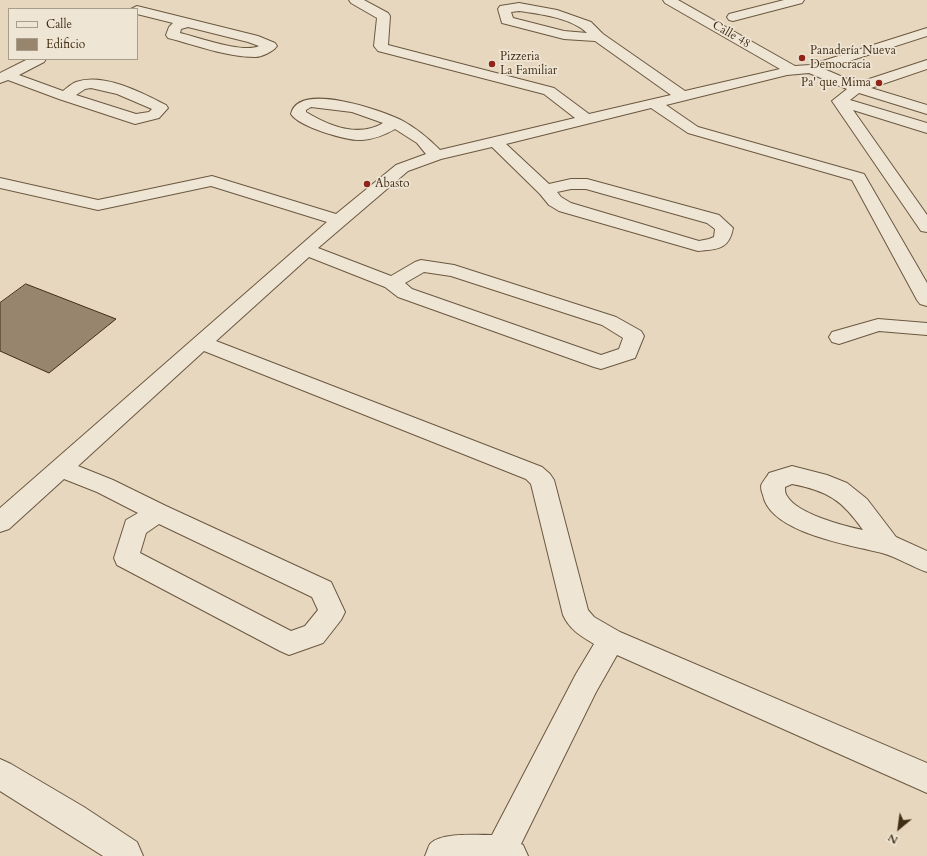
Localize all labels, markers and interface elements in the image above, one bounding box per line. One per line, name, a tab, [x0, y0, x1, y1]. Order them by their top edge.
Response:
legend	[8, 8, 138, 60]
text: Calle	[46, 16, 72, 32]
street label: Calle 48	[709, 18, 753, 52]
text: Edificio	[46, 36, 85, 52]
place label: Panadería Nueva Democracia	[810, 44, 896, 72]
place label: Pizzeria La Familiar	[500, 50, 557, 78]
marker: Panadería Nueva Democracia	[797, 53, 807, 63]
marker: Pizzeria La Familiar	[487, 59, 497, 69]
place label: Pa' que Mima	[801, 76, 871, 90]
marker: Pa' que Mima	[874, 78, 884, 88]
place label: Abasto	[375, 177, 409, 191]
marker: Abasto	[362, 179, 372, 189]
north arrow	[879, 808, 919, 848]
text: N	[885, 830, 901, 848]

